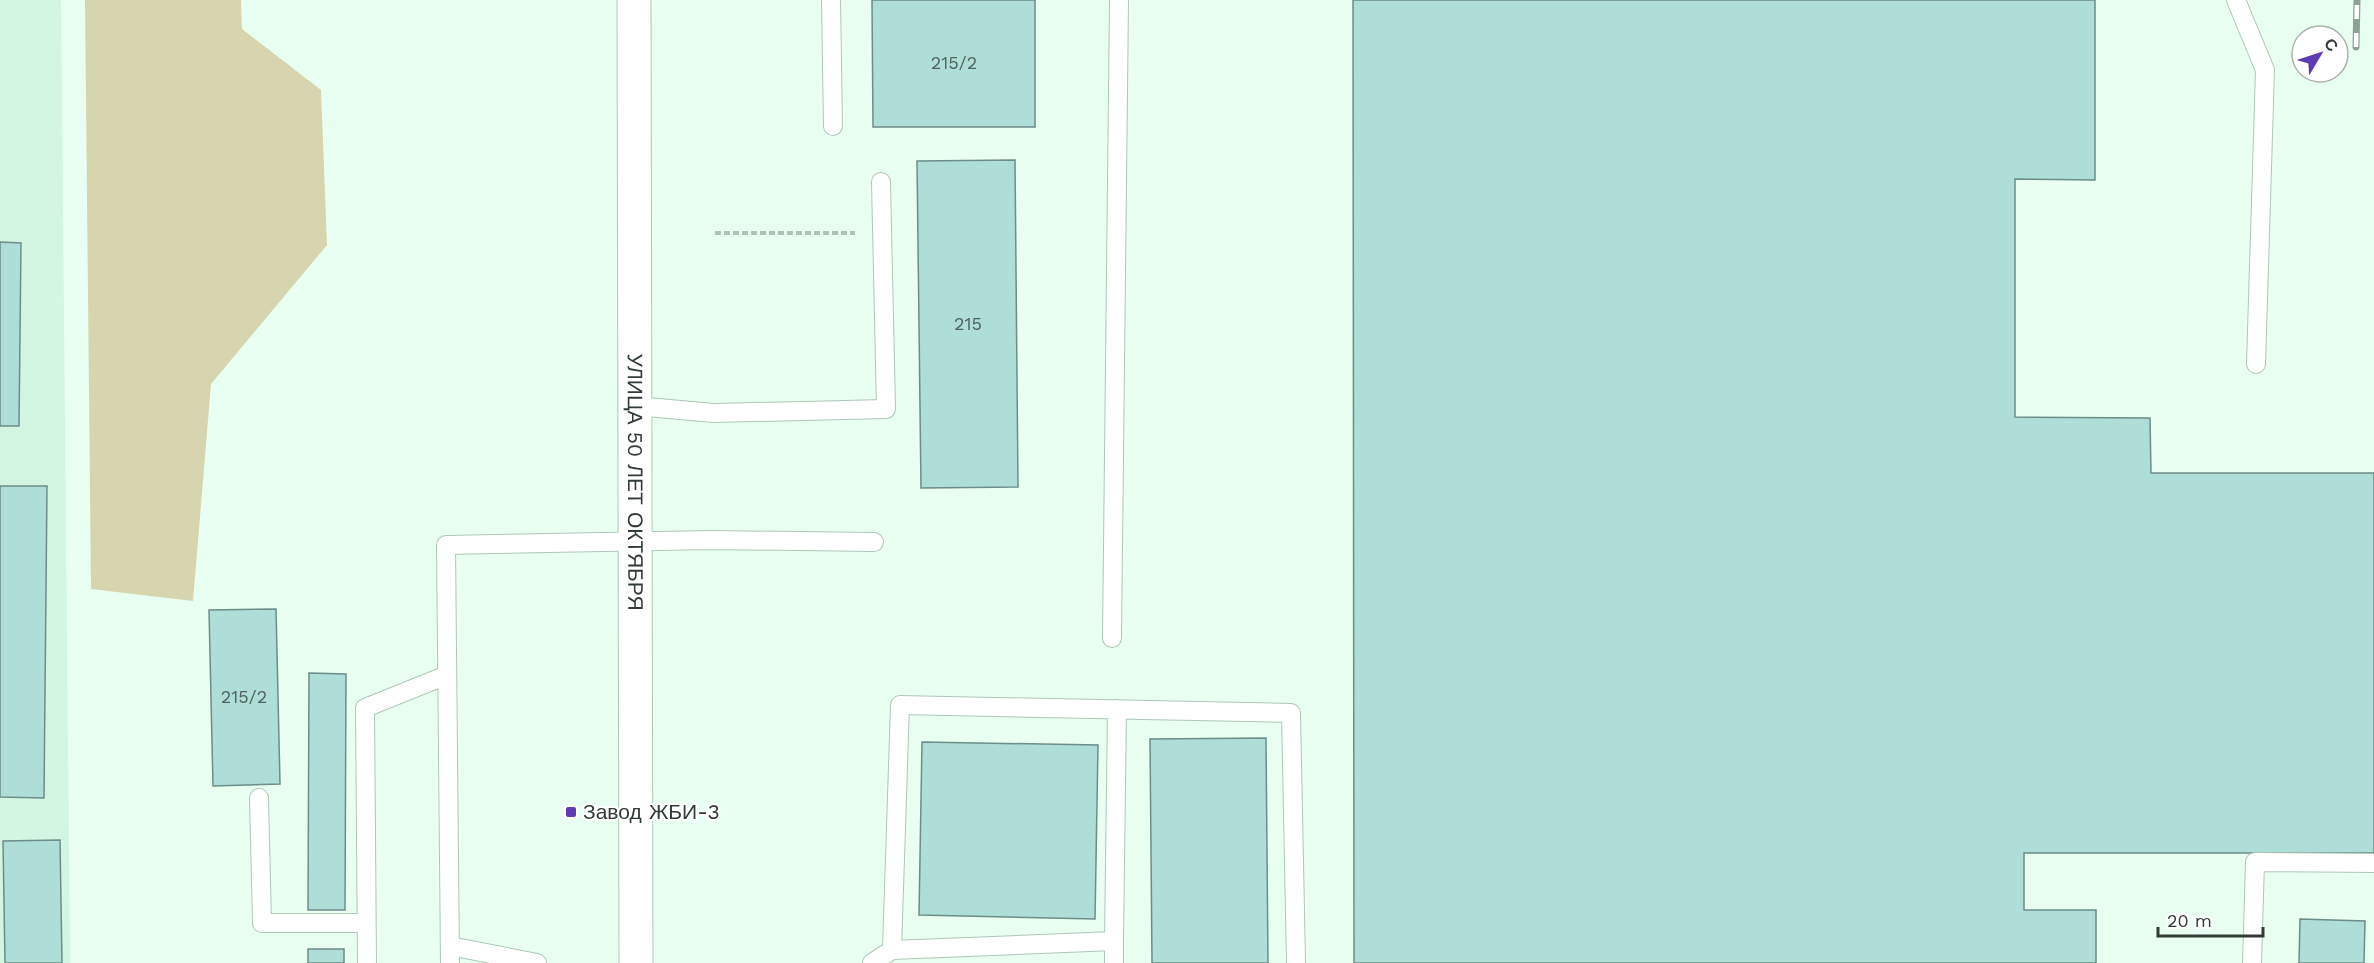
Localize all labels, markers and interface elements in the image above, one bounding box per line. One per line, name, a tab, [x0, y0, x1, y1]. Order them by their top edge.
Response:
north arrow	[2290, 24, 2350, 84]
text: С	[2320, 34, 2343, 56]
house number: 215/2	[931, 52, 977, 73]
house number: 215	[954, 313, 982, 334]
street label: УЛИЦА 50 ЛЕТ ОКТЯБРЯ	[623, 353, 648, 611]
house number: 215/2	[221, 686, 267, 707]
place label: Завод ЖБИ-3	[583, 799, 720, 824]
marker: Завод ЖБИ-3	[564, 805, 578, 819]
scale bar	[2158, 900, 2263, 938]
text: 20 m	[2167, 910, 2212, 931]

